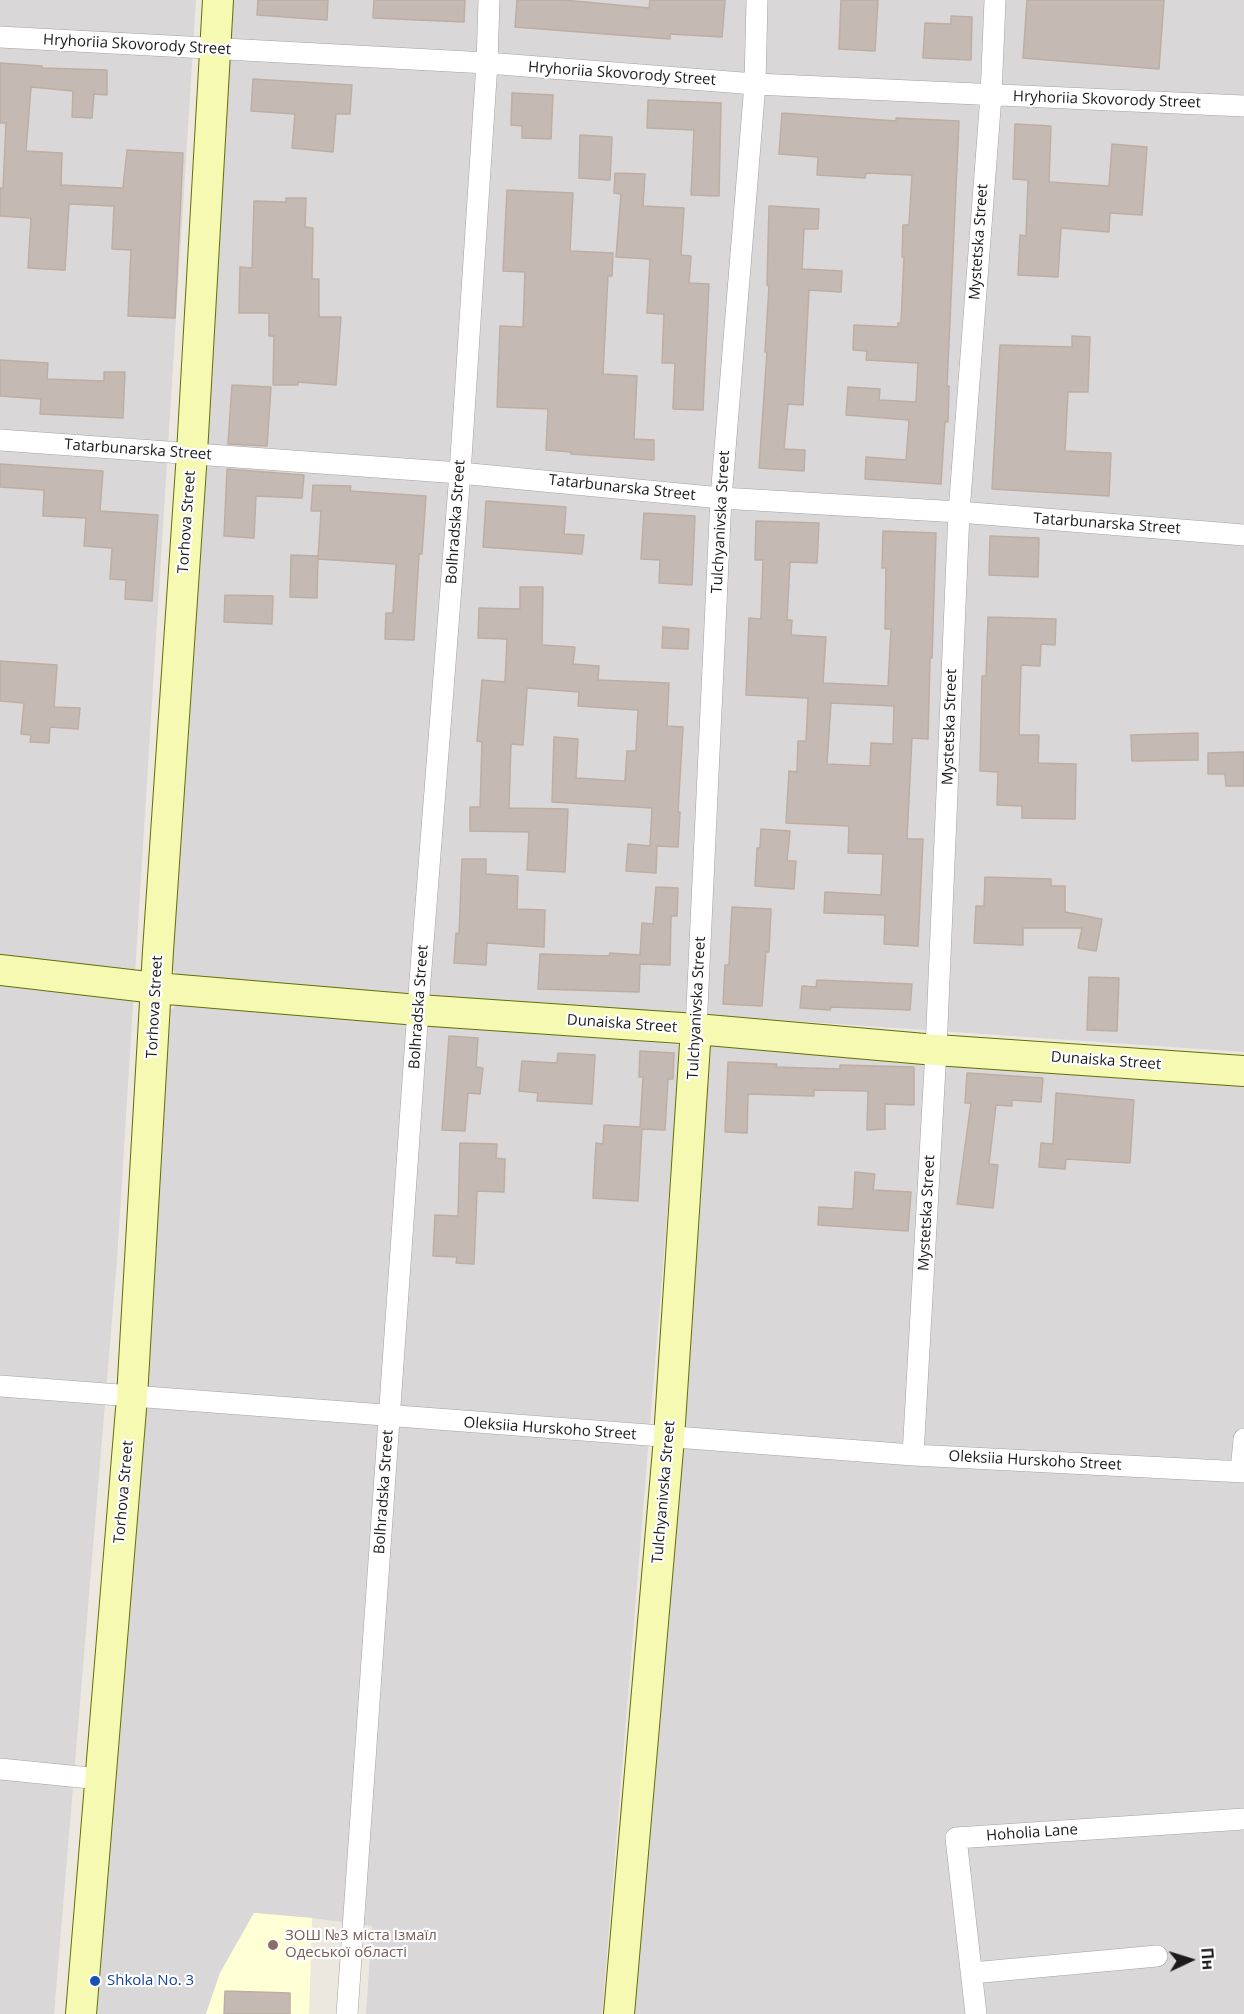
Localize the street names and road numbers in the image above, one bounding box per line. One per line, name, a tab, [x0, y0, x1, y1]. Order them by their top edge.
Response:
street label: Hryhoriia Skovorody Street	[43, 31, 231, 59]
street label: Hryhoriia Skovorody Street	[528, 58, 716, 90]
street label: Hryhoriia Skovorody Street	[1013, 88, 1201, 112]
street label: Mystetska Street	[966, 183, 992, 301]
street label: Tatarbunarska Street	[64, 436, 212, 464]
street label: Tulchyanivska Street	[708, 450, 734, 594]
street label: Bolhradska Street	[443, 459, 469, 585]
street label: Torhova Street	[174, 470, 200, 574]
street label: Tatarbunarska Street	[548, 471, 696, 505]
street label: Tatarbunarska Street	[1033, 510, 1181, 538]
street label: Mystetska Street	[939, 669, 961, 785]
street label: Tulchyanivska Street	[684, 936, 710, 1080]
street label: Bolhradska Street	[406, 944, 432, 1070]
street label: Torhova Street	[143, 955, 167, 1059]
street label: Dunaiska Street	[566, 1011, 678, 1037]
street label: Dunaiska Street	[1050, 1048, 1162, 1074]
street label: Mystetska Street	[915, 1154, 939, 1272]
street label: Oleksiia Hurskoho Street	[463, 1414, 637, 1444]
street label: Tulchyanivska Street	[649, 1420, 679, 1564]
street label: Bolhradska Street	[371, 1429, 397, 1555]
street label: Torhova Street	[111, 1440, 137, 1544]
street label: Oleksiia Hurskoho Street	[948, 1447, 1122, 1475]
street label: Hoholia Lane	[986, 1821, 1078, 1845]

